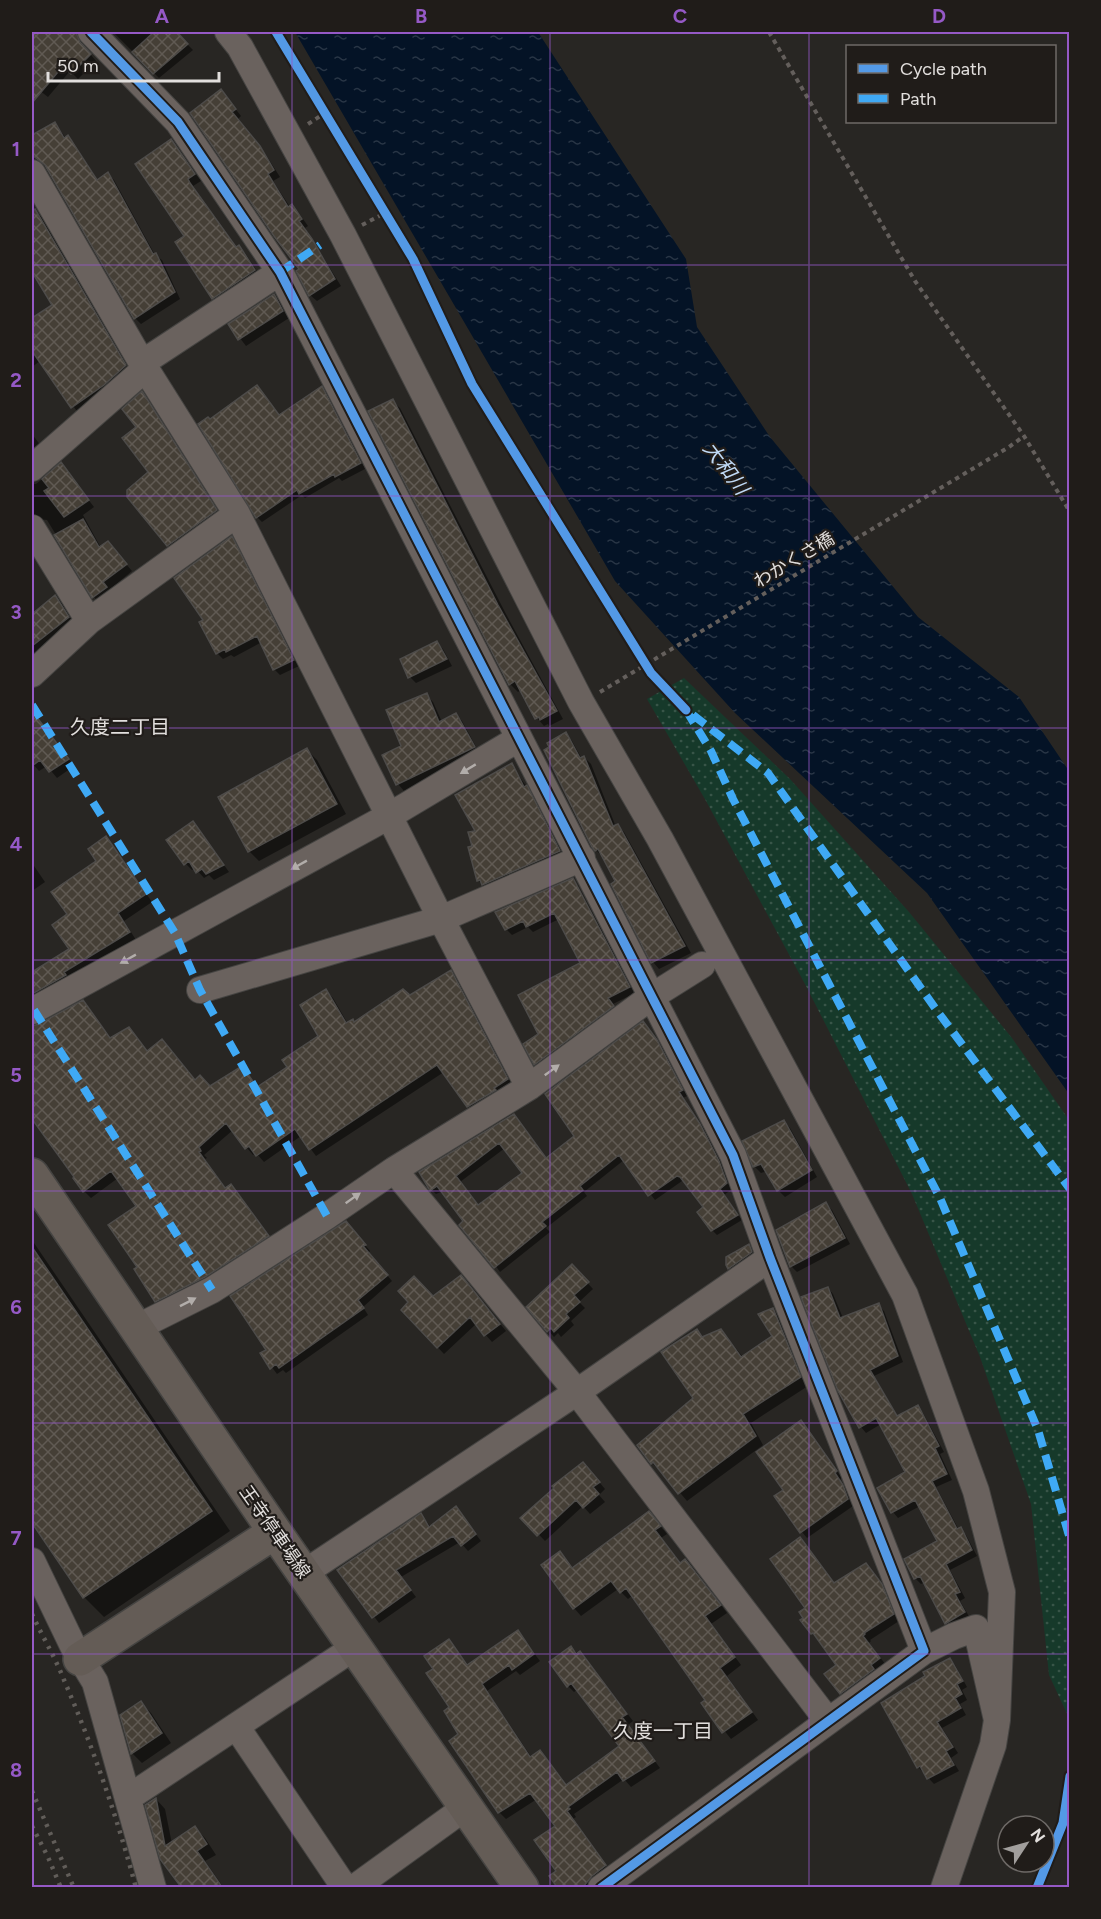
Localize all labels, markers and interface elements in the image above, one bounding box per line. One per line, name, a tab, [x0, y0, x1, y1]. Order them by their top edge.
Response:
text: A	[155, 4, 170, 28]
text: B	[415, 4, 427, 28]
text: C	[673, 4, 687, 28]
text: D	[932, 4, 946, 28]
scale bar	[48, 45, 219, 83]
legend	[846, 45, 1056, 123]
text: 50 m	[57, 55, 99, 77]
text: Cycle path	[900, 58, 987, 80]
text: Path	[900, 88, 936, 110]
text: 1	[12, 137, 20, 161]
text: 2	[10, 368, 22, 392]
water label: 大和川	[698, 437, 755, 501]
street label: わかくさ橋	[750, 527, 838, 593]
text: 3	[10, 600, 22, 624]
district label: 久度二丁目	[70, 715, 170, 739]
one-way arrow	[459, 764, 476, 774]
text: 4	[10, 832, 23, 856]
one-way arrow	[290, 860, 307, 870]
one-way arrow	[119, 954, 136, 964]
text: 5	[10, 1063, 22, 1087]
one-way arrow	[544, 1064, 560, 1076]
one-way arrow	[345, 1193, 361, 1204]
text: 6	[10, 1295, 22, 1319]
one-way arrow	[179, 1297, 197, 1307]
street label: 王寺停車場線	[235, 1481, 315, 1583]
text: 7	[10, 1526, 22, 1550]
district label: 久度一丁目	[613, 1719, 713, 1743]
text: 8	[10, 1758, 22, 1782]
north arrow	[996, 1814, 1056, 1874]
text: N	[1026, 1825, 1049, 1846]

